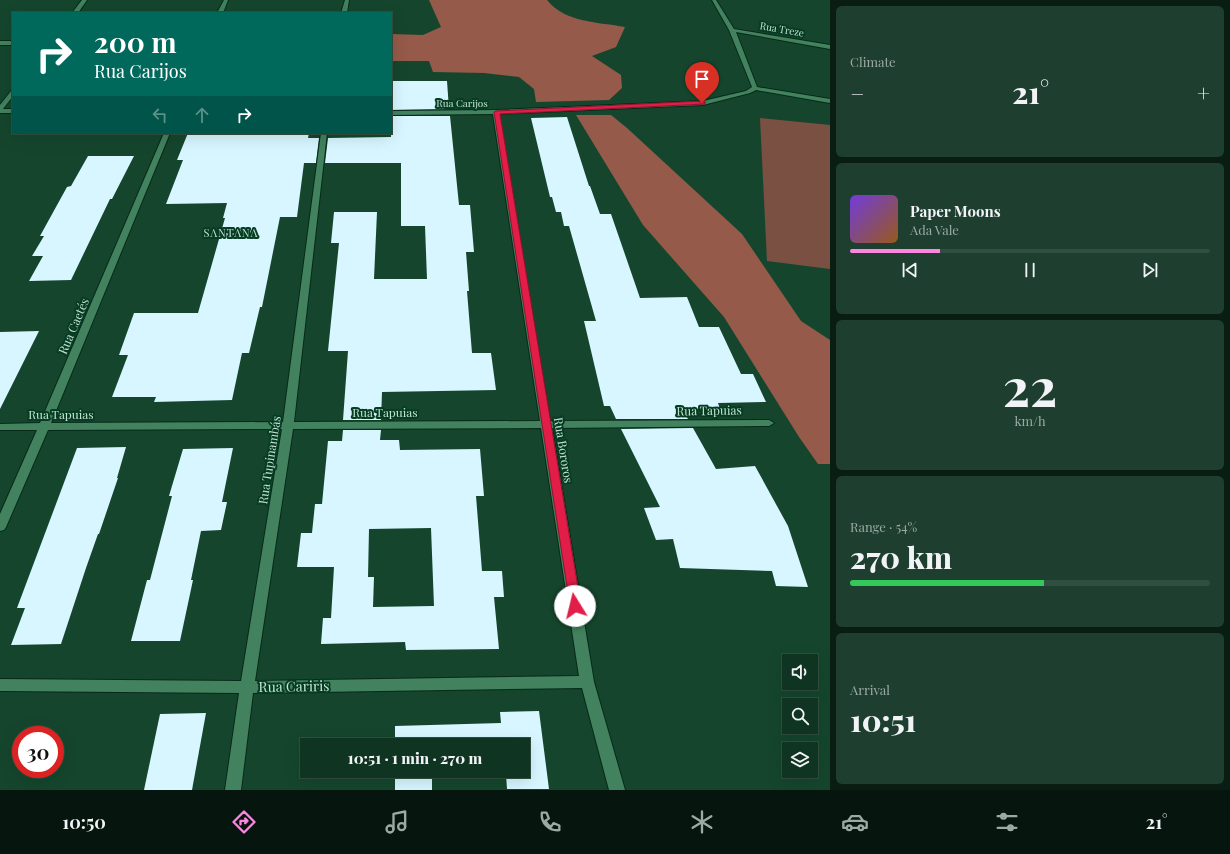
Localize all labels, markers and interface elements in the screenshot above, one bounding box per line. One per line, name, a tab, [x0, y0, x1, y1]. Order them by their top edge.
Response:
street label: Rua Treze	[759, 18, 805, 40]
text: 200 m	[94, 23, 177, 60]
icon: right	[28, 28, 80, 80]
text: Climate	[850, 53, 896, 70]
text: Rua Carijos	[94, 59, 187, 83]
pin	[685, 62, 719, 103]
icon: arrive	[691, 68, 713, 90]
text: 21°	[1012, 72, 1049, 112]
text: −	[850, 78, 864, 108]
text: +	[1197, 78, 1210, 108]
street label: Rua Carijos	[436, 96, 488, 110]
icon: left	[149, 104, 171, 126]
icon: ahead	[191, 104, 213, 126]
icon: right	[233, 104, 255, 126]
text: Paper Moons	[910, 201, 1001, 221]
text: Ada Vale	[910, 221, 959, 238]
district label: SANTANA	[203, 225, 259, 240]
icon: previous	[899, 259, 921, 281]
icon: pause	[1019, 259, 1041, 281]
icon: next	[1139, 259, 1161, 281]
street label: Rua Caetés	[54, 295, 92, 357]
text: 22	[1003, 351, 1057, 420]
street label: Rua Tapuias	[676, 401, 742, 419]
street label: Rua Tapuias	[352, 404, 418, 420]
street label: Rua Tapuias	[28, 406, 94, 422]
text: km/h	[1014, 412, 1046, 429]
street label: Rua Tupinambás	[254, 415, 284, 505]
street label: Rua Bororos	[551, 416, 577, 484]
text: Range · 54%	[850, 518, 917, 535]
text: 270 km	[850, 537, 952, 577]
position arrow	[554, 585, 596, 627]
map controls	[782, 654, 818, 778]
button: sound	[782, 654, 818, 690]
street label: Rua Cariris	[258, 676, 330, 696]
text: Arrival	[850, 681, 890, 698]
button: search	[782, 698, 818, 734]
text: 10:51	[850, 700, 916, 740]
speed limit sign: 30	[12, 726, 64, 778]
button: layers	[782, 742, 818, 778]
text: 10:51 · 1 min · 270 m	[348, 748, 482, 768]
icon: directions	[230, 808, 258, 836]
icon: music	[383, 808, 411, 836]
icon: phone	[536, 808, 564, 836]
icon: climate	[688, 808, 716, 836]
icon: car	[841, 808, 869, 836]
icon: filters	[993, 808, 1021, 836]
text: 10:50	[62, 810, 106, 834]
text: 21°	[1146, 810, 1168, 834]

